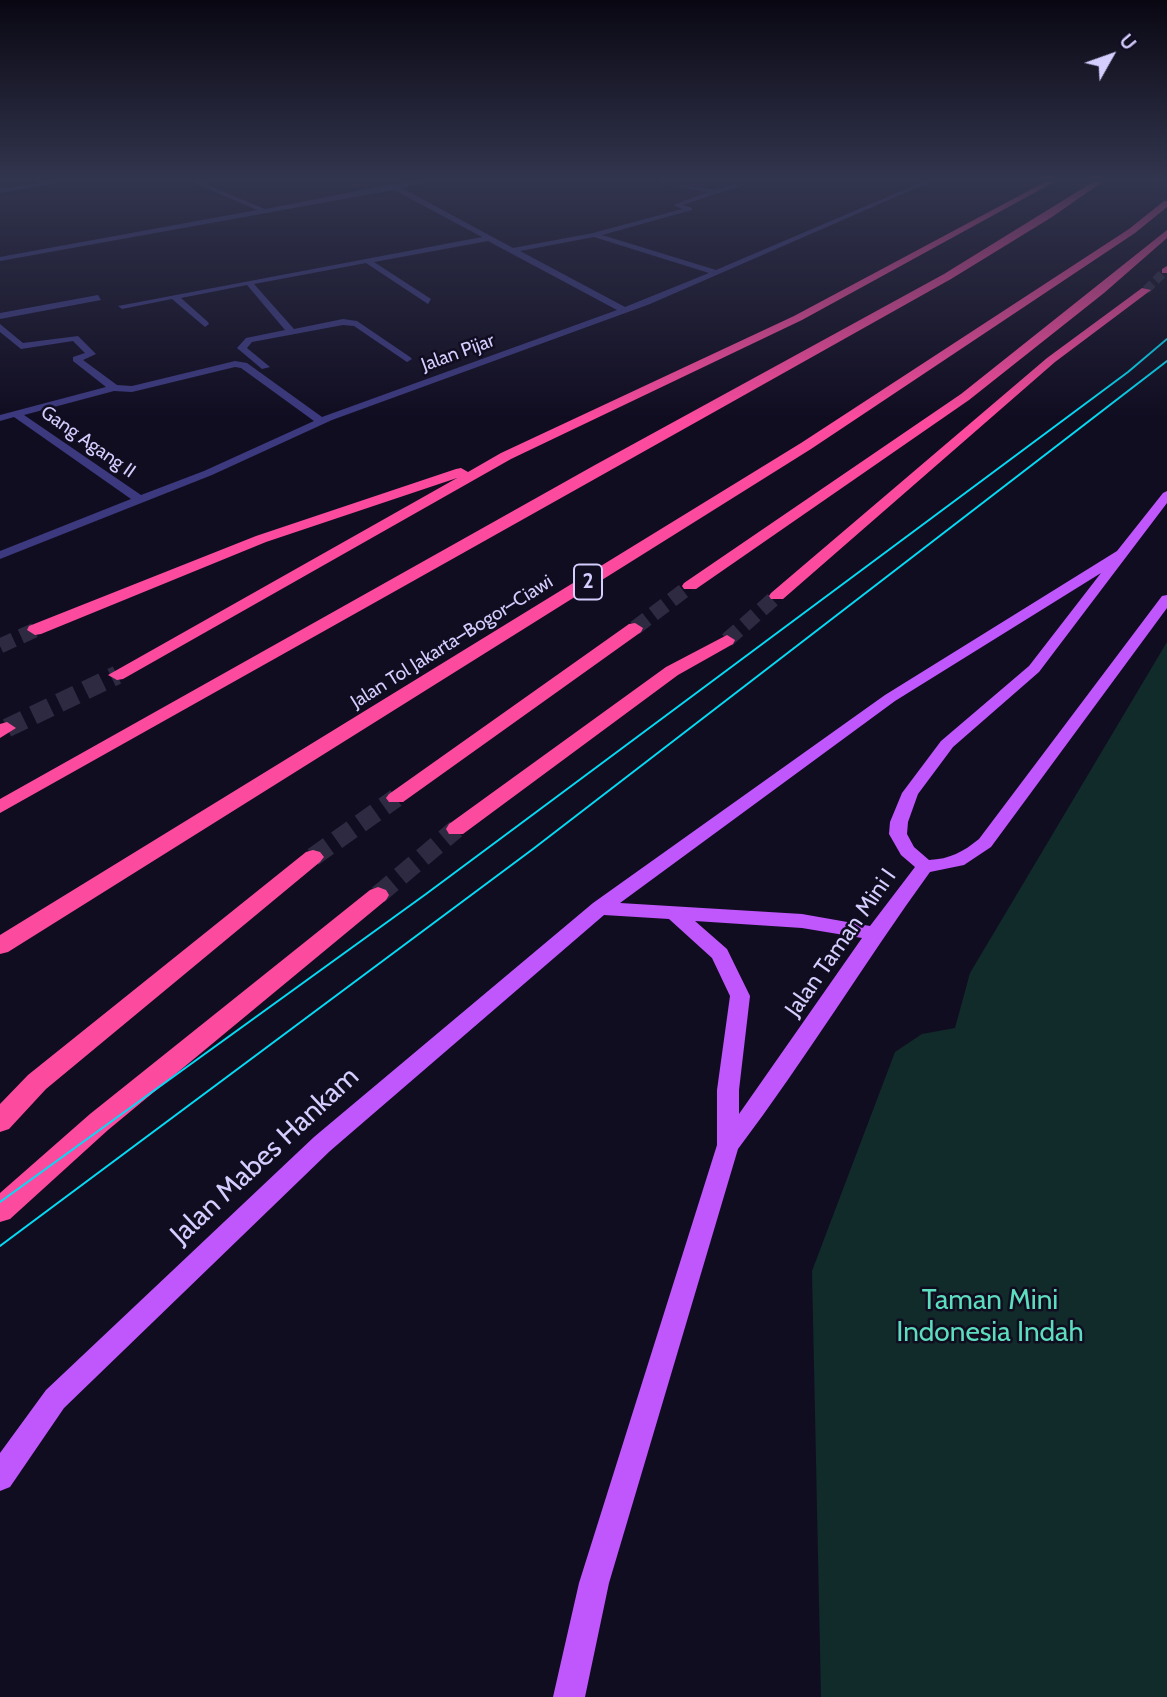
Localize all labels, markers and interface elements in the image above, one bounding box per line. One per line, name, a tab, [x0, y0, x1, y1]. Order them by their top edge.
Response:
north arrow	[1076, 21, 1146, 91]
text: U	[1114, 30, 1141, 55]
street label: Jalan Pijar	[418, 329, 498, 377]
street label: Gang Agang II	[36, 401, 140, 483]
road number: 2	[574, 564, 602, 600]
street label: Jalan Tol Jakarta–Bogor–Ciawi	[347, 570, 557, 714]
street label: Jalan Taman Mini I	[780, 864, 902, 1022]
street label: Jalan Mabes Hankam	[164, 1060, 366, 1252]
park label: Taman Mini Indonesia Indah	[896, 1284, 1084, 1350]

